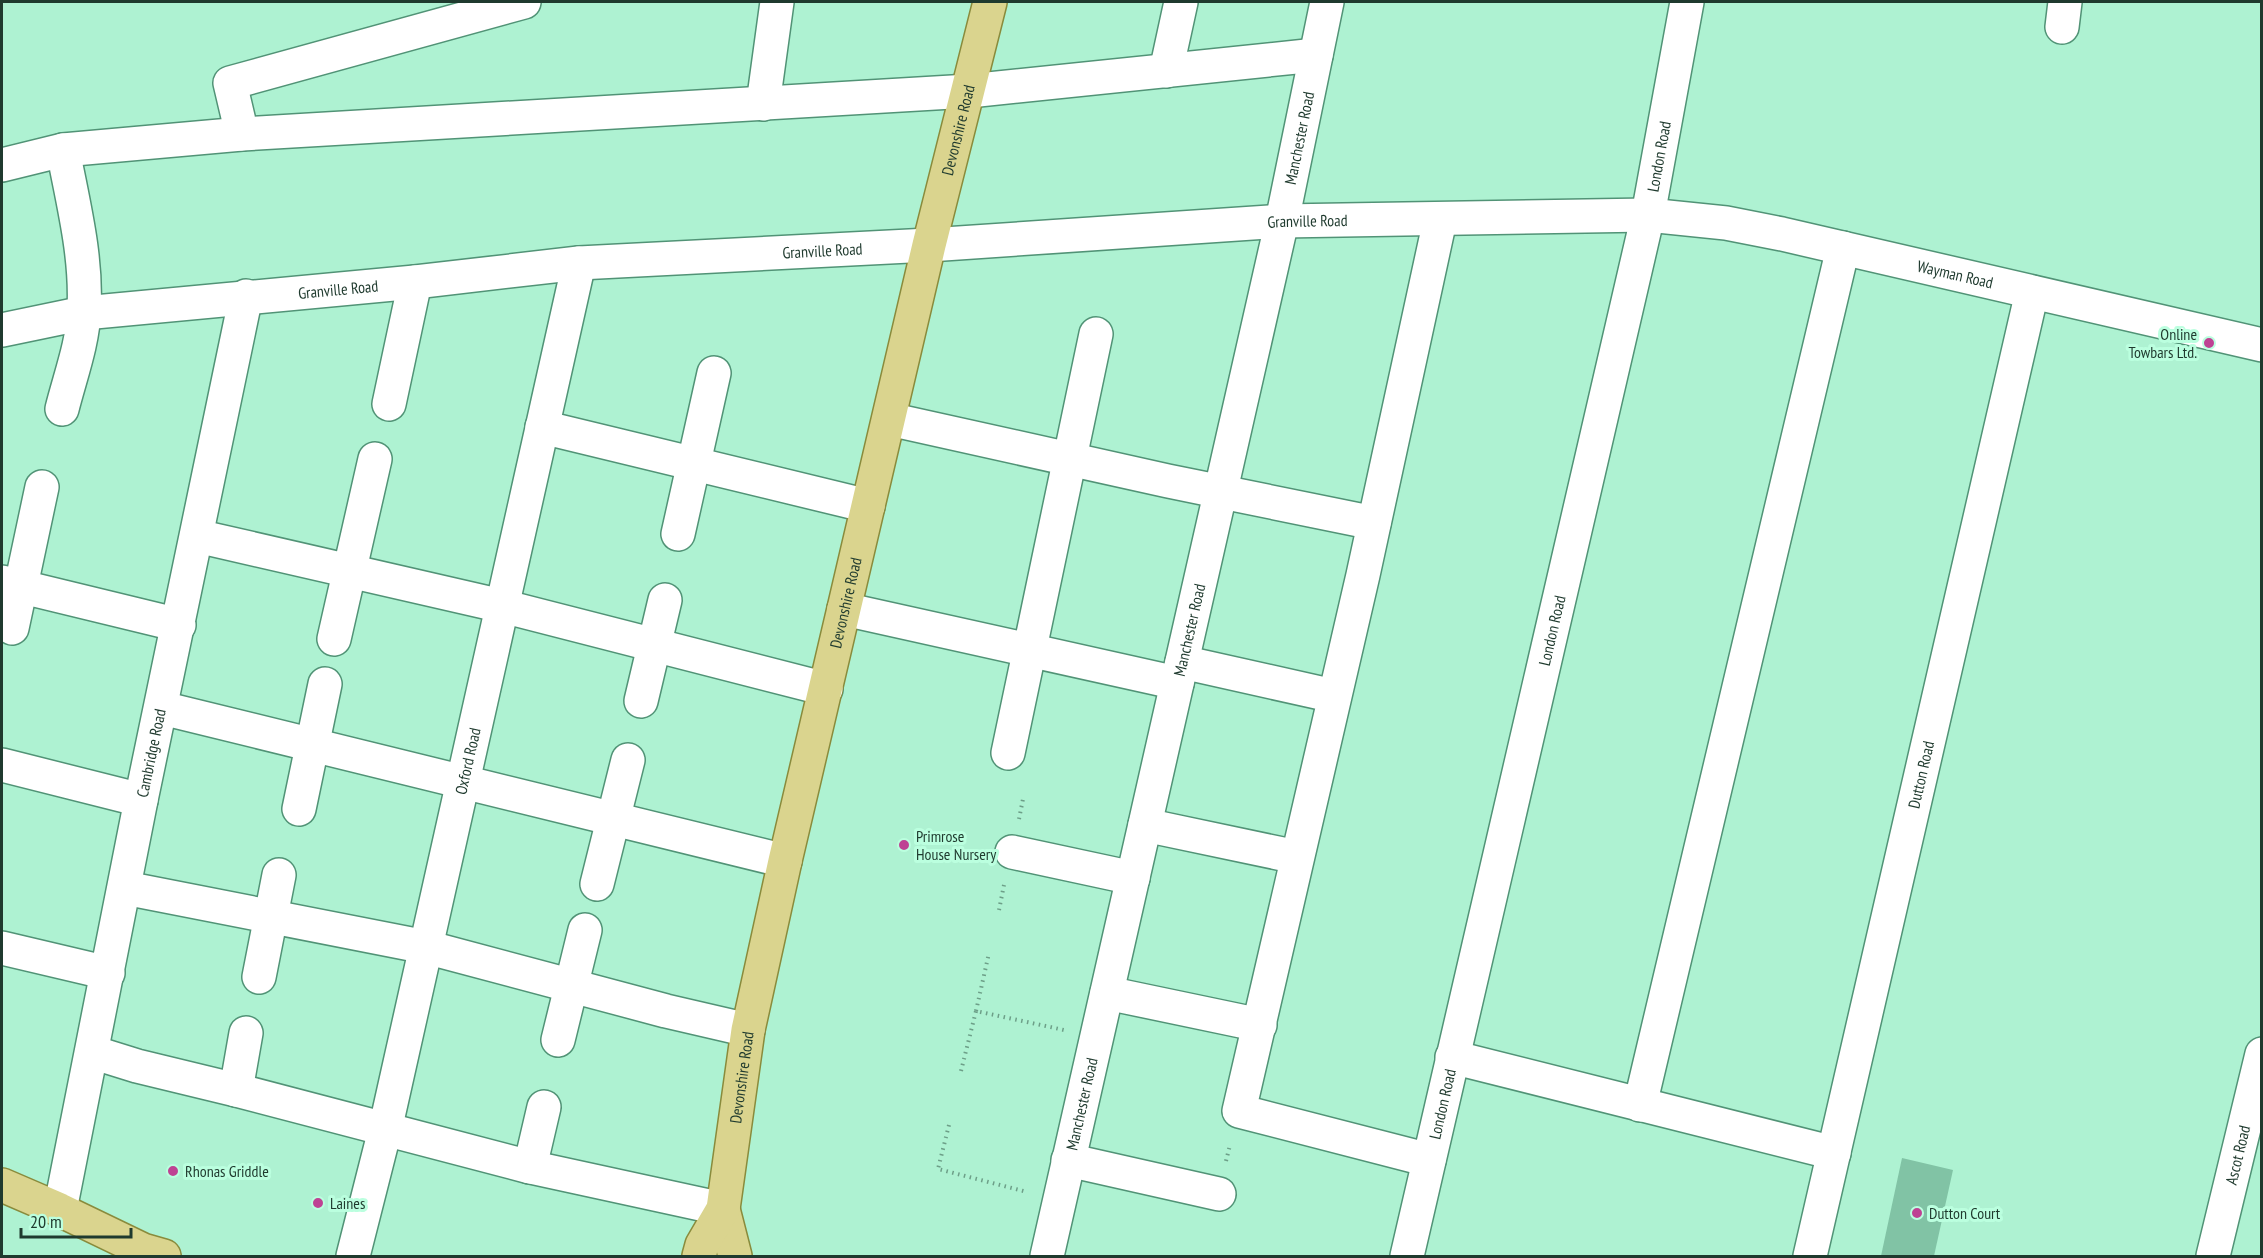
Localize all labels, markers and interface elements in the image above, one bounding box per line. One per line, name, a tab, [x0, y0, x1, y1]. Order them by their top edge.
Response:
street label: Devonshire Road	[937, 83, 979, 177]
street label: Manchester Road	[1280, 90, 1318, 186]
street label: London Road	[1642, 119, 1675, 193]
street label: Granville Road	[1267, 210, 1348, 232]
street label: Granville Road	[782, 238, 863, 263]
street label: Wayman Road	[1915, 256, 1995, 293]
street label: Granville Road	[297, 275, 379, 303]
place label: Online Towbars Ltd.	[2129, 324, 2197, 362]
marker: Online Towbars Ltd.	[2202, 336, 2216, 350]
street label: Devonshire Road	[825, 555, 866, 650]
street label: Manchester Road	[1169, 582, 1209, 678]
street label: London Road	[1534, 593, 1570, 668]
street label: Cambridge Road	[132, 707, 170, 799]
street label: Oxford Road	[450, 726, 485, 796]
street label: Dutton Road	[1903, 739, 1938, 810]
place label: Primrose House Nursery	[916, 826, 996, 864]
marker: Primrose House Nursery	[897, 838, 911, 852]
street label: Devonshire Road	[725, 1030, 758, 1125]
street label: Manchester Road	[1061, 1056, 1102, 1152]
street label: London Road	[1424, 1067, 1460, 1141]
street label: Ascot Road	[2221, 1123, 2254, 1187]
place label: Rhonas Griddle	[185, 1161, 269, 1181]
marker: Rhonas Griddle	[166, 1164, 180, 1178]
place label: Laines	[330, 1193, 365, 1213]
marker: Laines	[311, 1196, 325, 1210]
scale bar	[21, 1201, 130, 1239]
place label: Dutton Court	[1929, 1203, 2001, 1223]
marker: Dutton Court	[1910, 1206, 1924, 1220]
text: 20 m	[30, 1210, 62, 1233]

